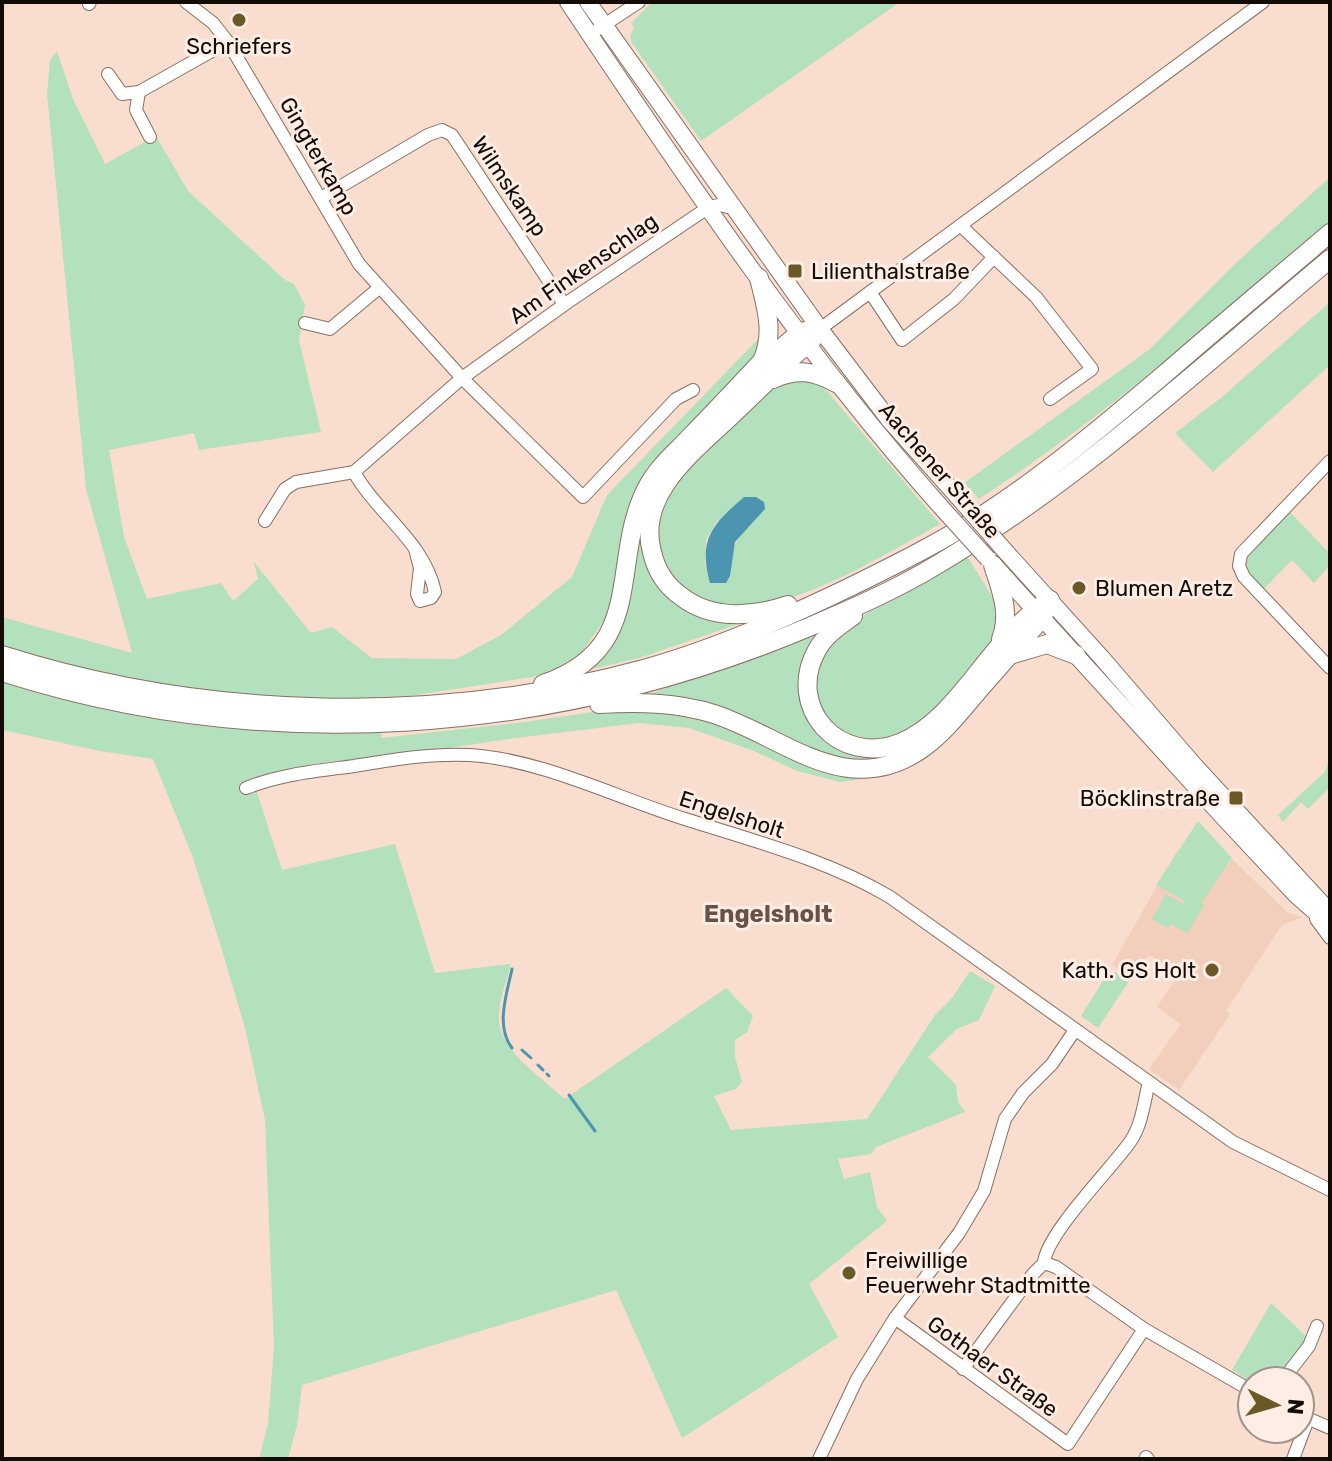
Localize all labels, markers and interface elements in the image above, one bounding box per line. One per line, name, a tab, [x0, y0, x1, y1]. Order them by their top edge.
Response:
marker: Schriefers	[230, 11, 248, 29]
place label: Schriefers	[186, 33, 292, 60]
street label: Gingterkamp	[274, 92, 363, 220]
street label: Wilmskamp	[466, 131, 553, 242]
street label: Am Finkenschlag	[504, 207, 663, 330]
place label: Lilienthalstraße	[811, 258, 970, 285]
marker: Lilienthalstraße	[786, 262, 804, 280]
street label: Aachener Straße	[873, 397, 1006, 544]
place label: Blumen Aretz	[1095, 575, 1233, 602]
marker: Blumen Aretz	[1070, 579, 1088, 597]
street label: Engelsholt	[676, 785, 788, 844]
place label: Böcklinstraße	[1080, 785, 1220, 812]
marker: Böcklinstraße	[1227, 789, 1245, 807]
district label: Engelsholt	[704, 900, 832, 928]
place label: Kath. GS Holt	[1062, 957, 1196, 984]
marker: Kath. GS Holt	[1203, 961, 1221, 979]
place label: Freiwillige Feuerwehr Stadtmitte	[865, 1247, 1091, 1299]
marker: Freiwillige Feuerwehr Stadtmitte	[840, 1264, 858, 1282]
street label: Gothaer Straße	[922, 1310, 1063, 1423]
north arrow	[1236, 1365, 1316, 1445]
text: N	[1281, 1398, 1310, 1416]

